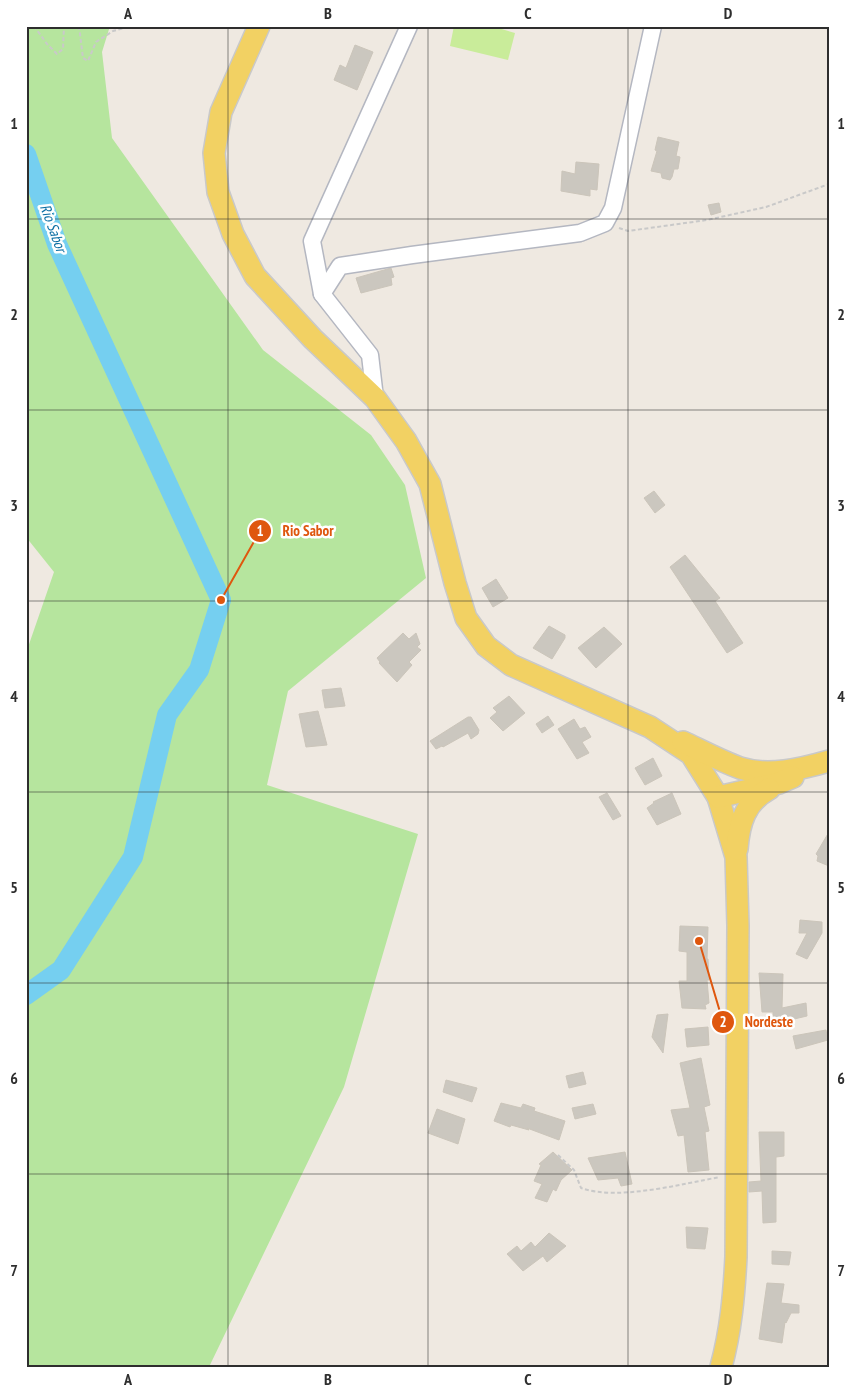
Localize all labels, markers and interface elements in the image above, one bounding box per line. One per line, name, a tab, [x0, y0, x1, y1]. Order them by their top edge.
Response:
text: A	[123, 3, 133, 23]
text: B	[324, 3, 332, 23]
text: C	[524, 3, 532, 23]
text: D	[724, 3, 733, 23]
text: 1	[10, 113, 18, 133]
text: 1	[837, 113, 845, 133]
water label: Rio Sabor	[36, 201, 72, 256]
text: 2	[10, 304, 18, 324]
text: 2	[837, 304, 845, 324]
text: 3	[10, 495, 18, 515]
text: 3	[837, 495, 845, 515]
callout: Rio Sabor	[248, 516, 344, 546]
text: 1	[256, 521, 264, 540]
text: Rio Sabor	[282, 521, 334, 540]
text: 4	[10, 686, 18, 706]
text: 4	[837, 686, 845, 706]
text: 5	[10, 877, 18, 897]
text: 5	[837, 877, 845, 897]
callout: Nordeste	[710, 1007, 804, 1037]
text: 2	[719, 1012, 727, 1031]
text: Nordeste	[745, 1012, 793, 1031]
text: 6	[10, 1068, 18, 1088]
text: 6	[837, 1068, 845, 1088]
text: 7	[10, 1260, 18, 1280]
text: 7	[837, 1260, 845, 1280]
text: A	[123, 1369, 133, 1389]
text: B	[324, 1369, 332, 1389]
text: C	[524, 1369, 532, 1389]
text: D	[724, 1369, 733, 1389]

